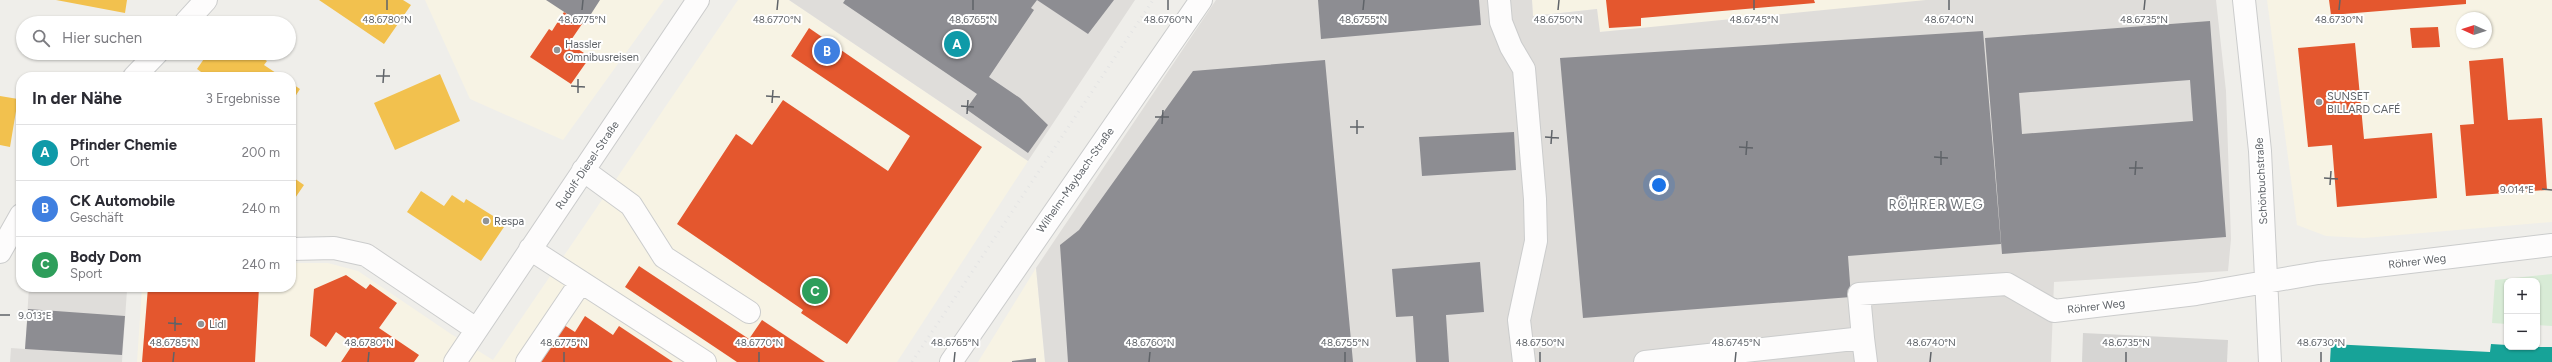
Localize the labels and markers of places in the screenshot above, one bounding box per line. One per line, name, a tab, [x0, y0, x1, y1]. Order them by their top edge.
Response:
pin: A	[944, 29, 970, 59]
pin: B	[814, 36, 840, 66]
place label: Hassler Omnibusreisen	[565, 38, 639, 64]
marker: Hassler Omnibusreisen	[552, 45, 562, 55]
place label: SUNSET BILLARD CAFÉ	[2327, 90, 2401, 116]
marker: SUNSET BILLARD CAFÉ	[2314, 97, 2324, 107]
place label: Respa	[494, 215, 524, 228]
marker: Respa	[481, 216, 491, 226]
pin: C	[802, 276, 828, 306]
place label: Lidl	[209, 318, 226, 331]
marker: Lidl	[196, 319, 206, 329]

